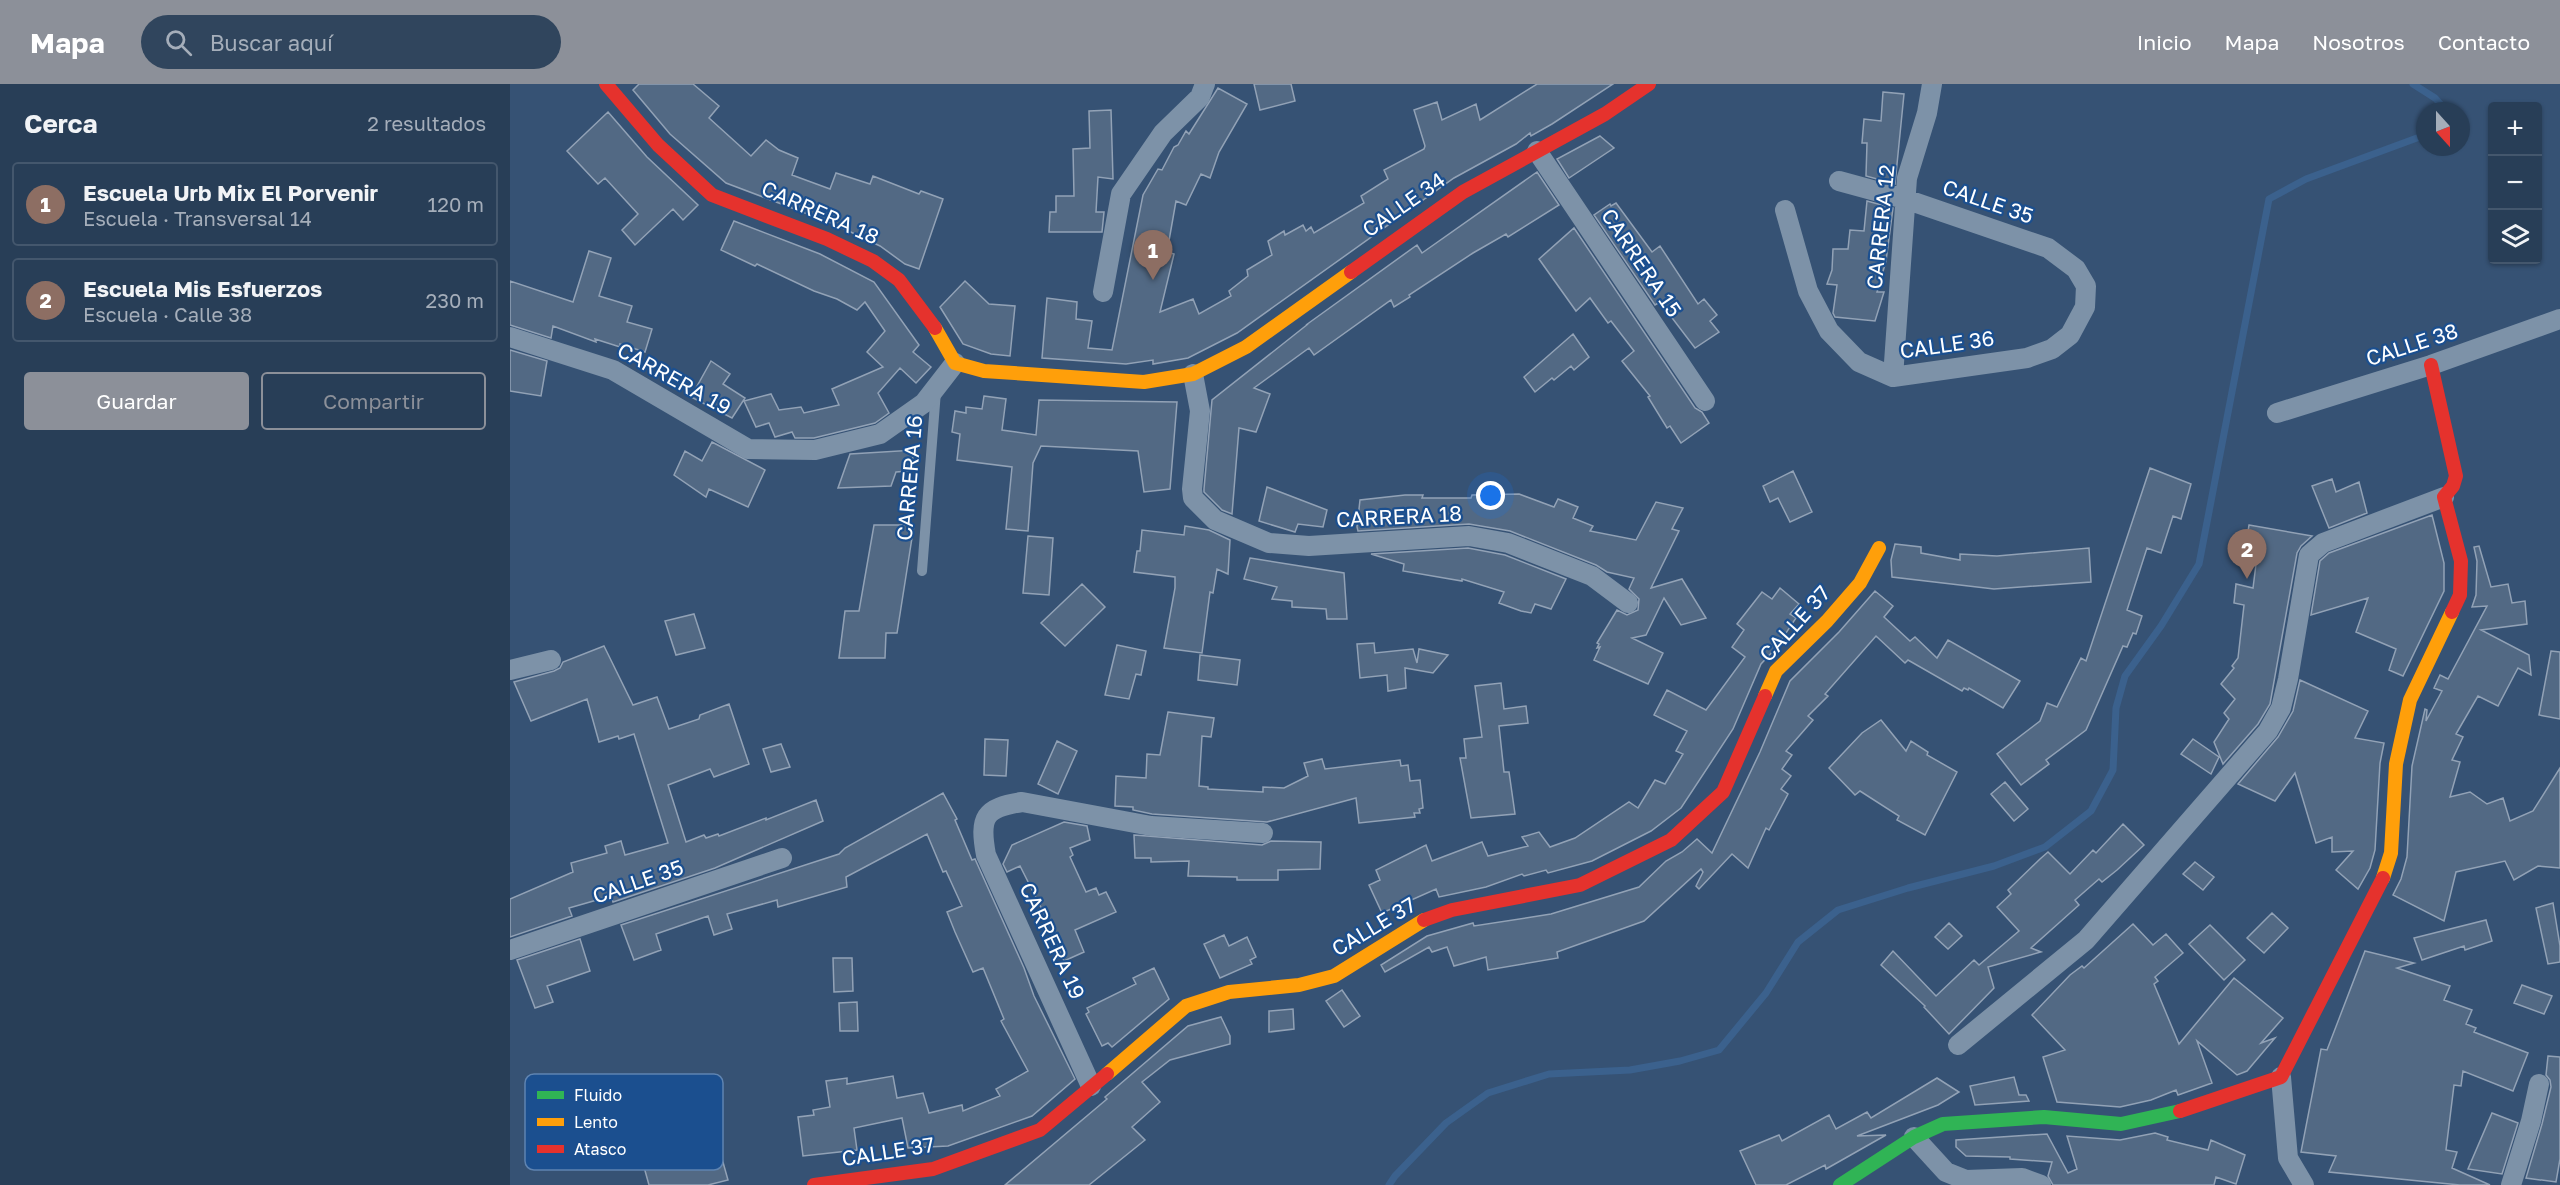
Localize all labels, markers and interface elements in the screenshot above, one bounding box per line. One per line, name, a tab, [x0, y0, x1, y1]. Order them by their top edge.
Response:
search box	[141, 15, 561, 69]
text: Mapa	[30, 26, 105, 59]
icon: search	[162, 26, 195, 59]
text: Buscar aquí	[210, 29, 333, 56]
text: Inicio	[2137, 29, 2192, 55]
text: Mapa	[2225, 29, 2279, 55]
text: Nosotros	[2312, 29, 2405, 55]
text: Contacto	[2438, 29, 2530, 55]
north arrow	[2416, 102, 2470, 156]
map controls	[2488, 102, 2542, 264]
button: +	[2488, 102, 2542, 156]
text: Cerca	[24, 108, 98, 139]
text: 2 resultados	[367, 111, 486, 135]
button: −	[2488, 156, 2542, 210]
street label: CARRERA 12	[1861, 163, 1899, 291]
street label: CALLE 34	[1357, 166, 1450, 242]
street label: CALLE 35	[1939, 173, 2037, 229]
street label: CARRERA 18	[758, 175, 883, 250]
text: Escuela Urb Mix El Porvenir	[83, 179, 378, 206]
text: 1	[40, 192, 51, 216]
text: 120 m	[428, 192, 484, 216]
street label: CARRERA 15	[1596, 203, 1688, 322]
text: Escuela · Transversal 14	[83, 206, 312, 230]
button: layers	[2488, 210, 2542, 264]
pin: 1	[1134, 230, 1172, 280]
text: Escuela Mis Esfuerzos	[83, 275, 322, 302]
text: 2	[39, 288, 52, 312]
text: 230 m	[426, 288, 484, 312]
text: Escuela · Calle 38	[83, 302, 252, 326]
street label: CALLE 38	[2362, 317, 2461, 371]
street label: CALLE 36	[1898, 325, 1996, 363]
street label: CARRERA 19	[613, 336, 736, 420]
button: Guardar	[24, 372, 249, 430]
button: Compartir	[261, 372, 486, 430]
street label: CARRERA 16	[891, 414, 927, 542]
your location	[1476, 481, 1505, 510]
street label: CARRERA 18	[1335, 500, 1462, 532]
pin: 2	[2228, 530, 2266, 579]
street label: CALLE 37	[1753, 580, 1835, 667]
street label: CALLE 35	[589, 853, 687, 909]
street label: CARRERA 19	[1015, 878, 1091, 1003]
street label: CALLE 37	[1327, 891, 1420, 961]
legend	[525, 1074, 723, 1170]
text: Fluido	[574, 1085, 622, 1105]
text: Lento	[574, 1112, 618, 1132]
street label: CALLE 37	[840, 1131, 936, 1171]
text: Atasco	[574, 1139, 626, 1159]

